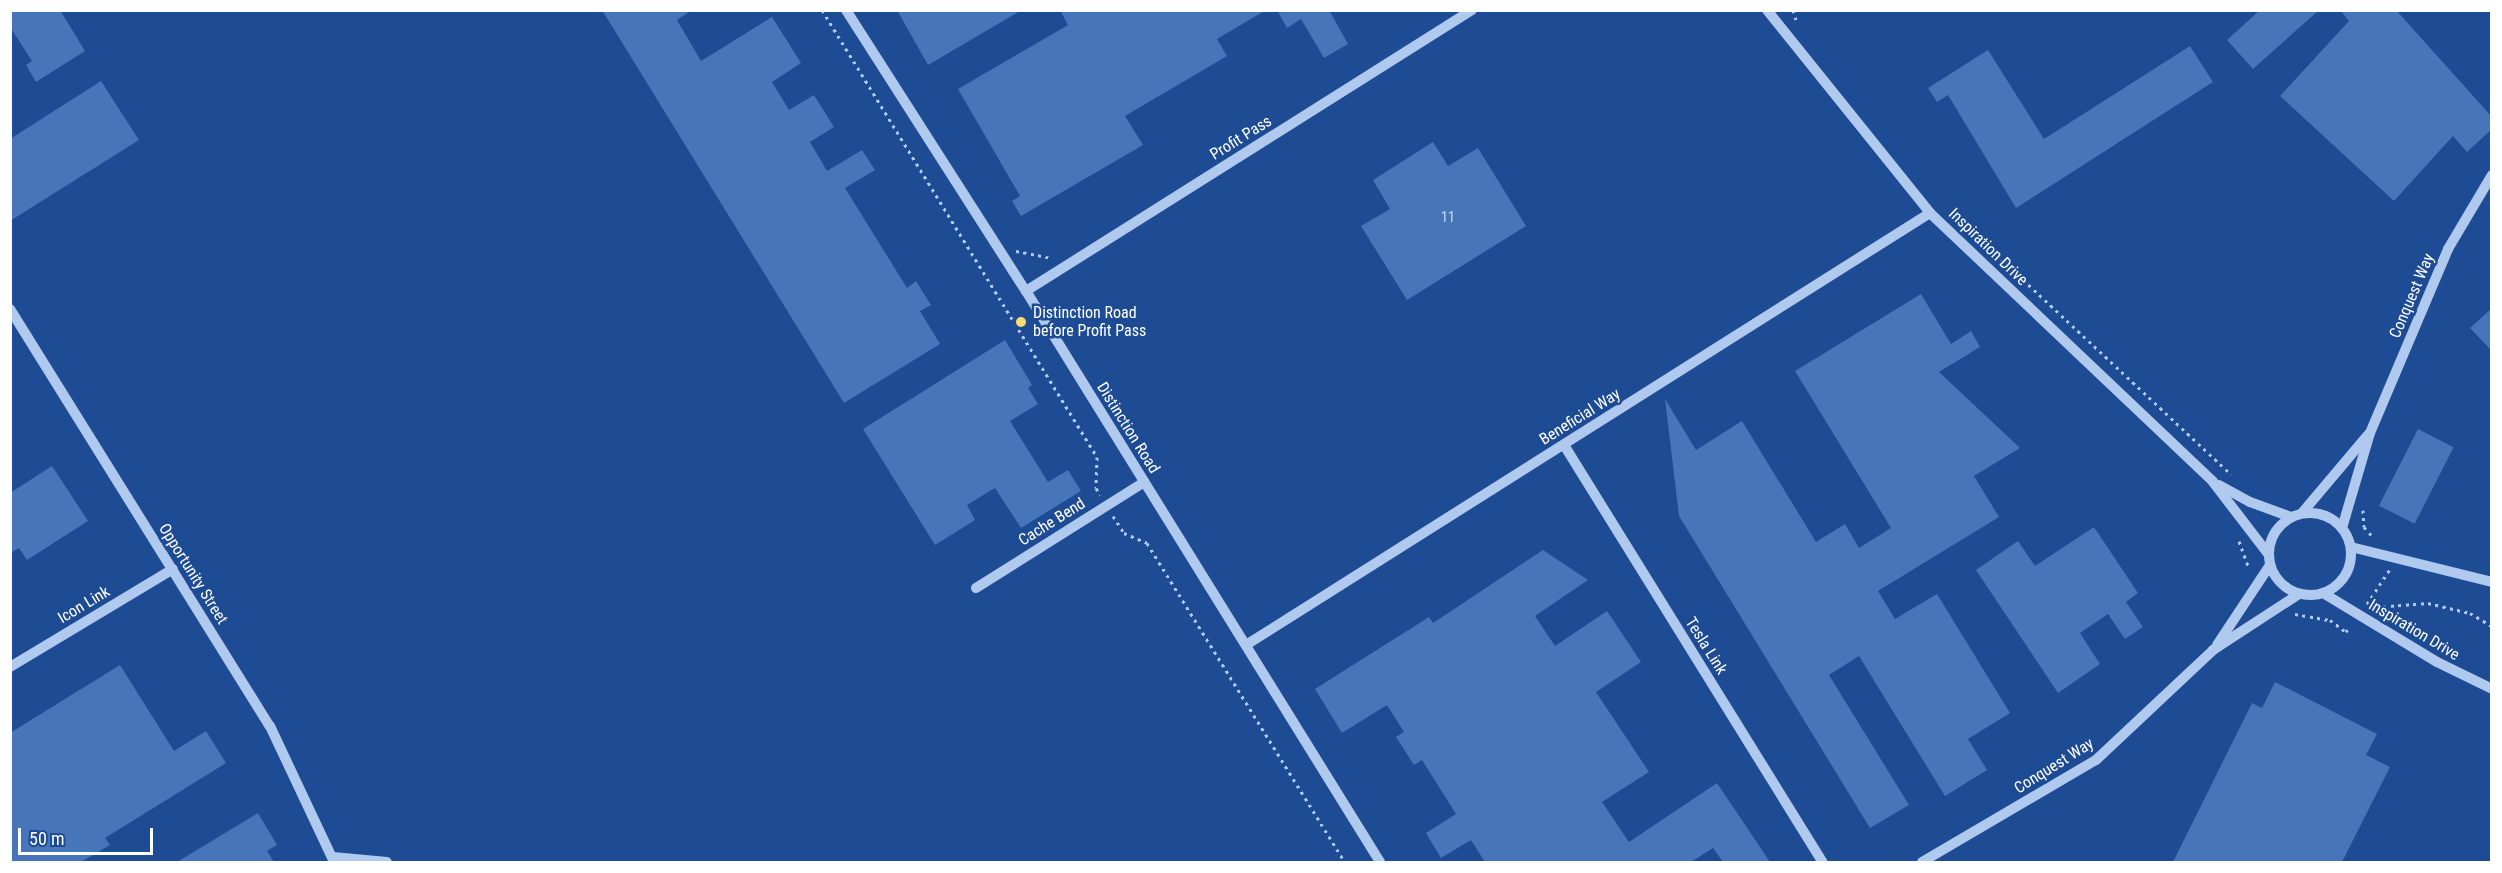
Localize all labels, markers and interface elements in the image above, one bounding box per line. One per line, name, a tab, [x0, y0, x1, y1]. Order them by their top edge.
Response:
street label: Profit Pass	[1207, 112, 1275, 164]
street label: Inspiration Drive	[1944, 204, 2032, 290]
house number: 11	[1441, 209, 1455, 225]
street label: Conquest Way	[2386, 251, 2438, 341]
place label: Distinction Road before Profit Pass	[1033, 303, 1146, 341]
marker: Distinction Road before Profit Pass	[1014, 315, 1028, 329]
street label: Distinction Road	[1092, 379, 1164, 477]
street label: Beneficial Way	[1536, 385, 1624, 449]
street label: Cache Bend	[1015, 494, 1089, 550]
street label: Opportunity Street	[154, 520, 232, 628]
street label: Icon Link	[55, 582, 113, 628]
street label: Inspiration Drive	[2365, 595, 2463, 665]
street label: Tesla Link	[1681, 614, 1731, 678]
street label: Conquest Way	[2011, 734, 2097, 798]
scale bar	[21, 816, 156, 854]
text: 50 m	[29, 828, 64, 849]

